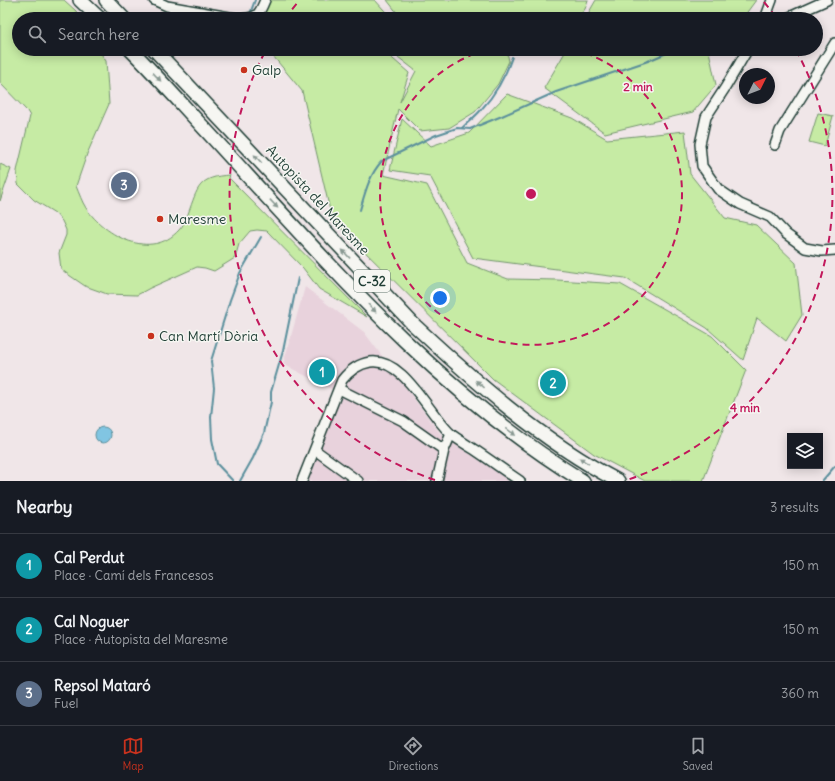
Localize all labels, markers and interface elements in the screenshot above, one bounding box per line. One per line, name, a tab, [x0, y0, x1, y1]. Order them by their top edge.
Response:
search box	[12, 12, 823, 56]
icon: search	[26, 23, 48, 45]
text: Search here	[58, 25, 139, 44]
place label: Galp	[252, 61, 281, 79]
marker: Galp	[239, 65, 249, 75]
north arrow	[739, 68, 775, 104]
one-way arrow	[152, 72, 162, 82]
text: 2 min	[623, 79, 653, 94]
street label: Autopista del Maresme	[262, 141, 374, 259]
one-way arrow	[253, 154, 263, 164]
pin: 3	[111, 170, 137, 200]
centre of rings	[524, 187, 538, 201]
one-way arrow	[269, 198, 278, 209]
place label: Maresme	[168, 210, 226, 228]
marker: Maresme	[155, 214, 165, 224]
one-way arrow	[342, 249, 351, 259]
road number: C-32	[354, 270, 390, 292]
your location	[430, 288, 450, 308]
one-way arrow	[367, 304, 376, 313]
place label: Can Martí Dòria	[159, 327, 258, 345]
marker: Can Martí Dòria	[146, 331, 156, 341]
pin: 1	[309, 357, 335, 387]
pin: 2	[540, 368, 566, 398]
one-way arrow	[474, 379, 485, 388]
text: 4 min	[730, 400, 760, 415]
one-way arrow	[506, 427, 517, 436]
map controls	[787, 433, 823, 469]
button: layers	[787, 433, 823, 469]
one-way arrow	[578, 457, 590, 464]
text: Nearby	[16, 496, 72, 518]
text: 3 results	[770, 499, 819, 516]
text: Cal Perdut	[54, 548, 124, 567]
text: 1	[26, 557, 32, 574]
text: 150 m	[783, 557, 819, 574]
text: Place · Camí dels Francesos	[54, 567, 214, 584]
text: Cal Noguer	[54, 612, 129, 631]
text: 2	[25, 621, 33, 638]
text: 150 m	[783, 621, 819, 638]
text: Place · Autopista del Maresme	[54, 631, 228, 648]
text: Repsol Mataró	[54, 676, 151, 695]
text: 3	[25, 685, 33, 702]
text: 360 m	[781, 685, 819, 702]
text: Fuel	[54, 695, 78, 712]
tab: Map	[122, 735, 144, 773]
tab: Directions	[389, 735, 438, 773]
tab: Saved	[683, 735, 713, 773]

